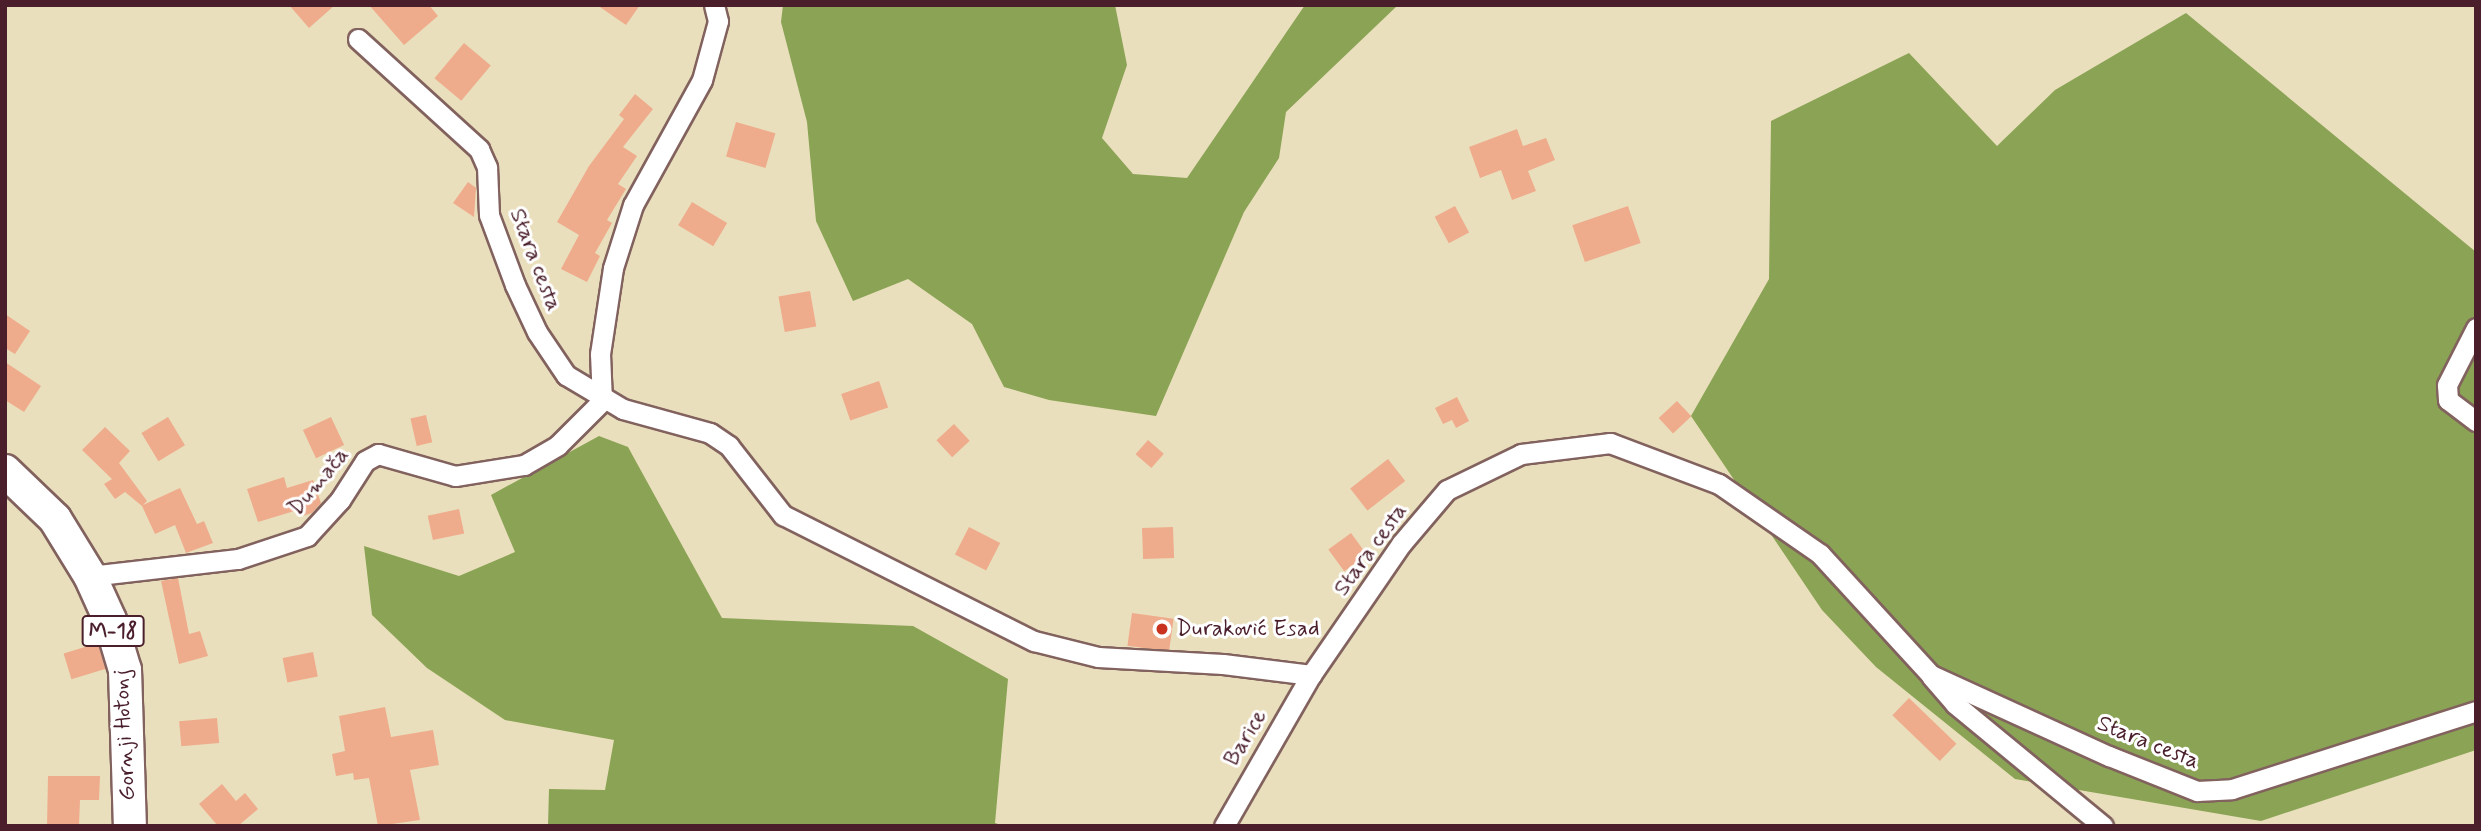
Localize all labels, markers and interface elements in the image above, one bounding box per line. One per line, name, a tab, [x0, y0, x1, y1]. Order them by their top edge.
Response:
street label: Stara cesta	[503, 205, 567, 315]
street label: Dumača	[282, 442, 356, 522]
street label: Stara cesta	[1328, 498, 1414, 602]
road number: M-18	[82, 614, 144, 648]
place label: Duraković Esad	[1176, 615, 1319, 643]
marker: Duraković Esad	[1154, 621, 1170, 637]
street label: Gornji Hotonj	[108, 666, 142, 804]
street label: Barice	[1219, 705, 1273, 771]
street label: Stara cesta	[2093, 710, 2203, 776]

